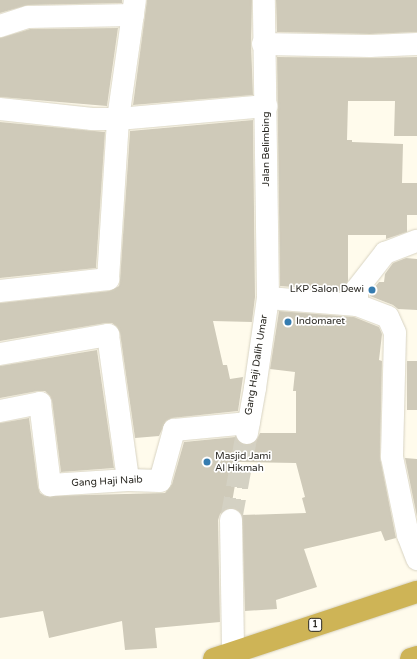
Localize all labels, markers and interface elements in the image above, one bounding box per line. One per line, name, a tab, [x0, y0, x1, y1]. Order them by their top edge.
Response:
street label: Jalan Belimbing	[261, 112, 273, 186]
place label: LKP Salon Dewi	[290, 284, 364, 296]
marker: LKP Salon Dewi	[367, 285, 377, 295]
street label: Gang Haji Dalih Umar	[243, 314, 271, 416]
place label: Indomaret	[296, 316, 345, 328]
marker: Indomaret	[283, 317, 293, 327]
place label: Masjid Jami Al Hikmah	[215, 450, 271, 474]
marker: Masjid Jami Al Hikmah	[202, 457, 212, 467]
street label: Gang Haji Naib	[71, 474, 143, 490]
road number: 1	[308, 618, 322, 632]

